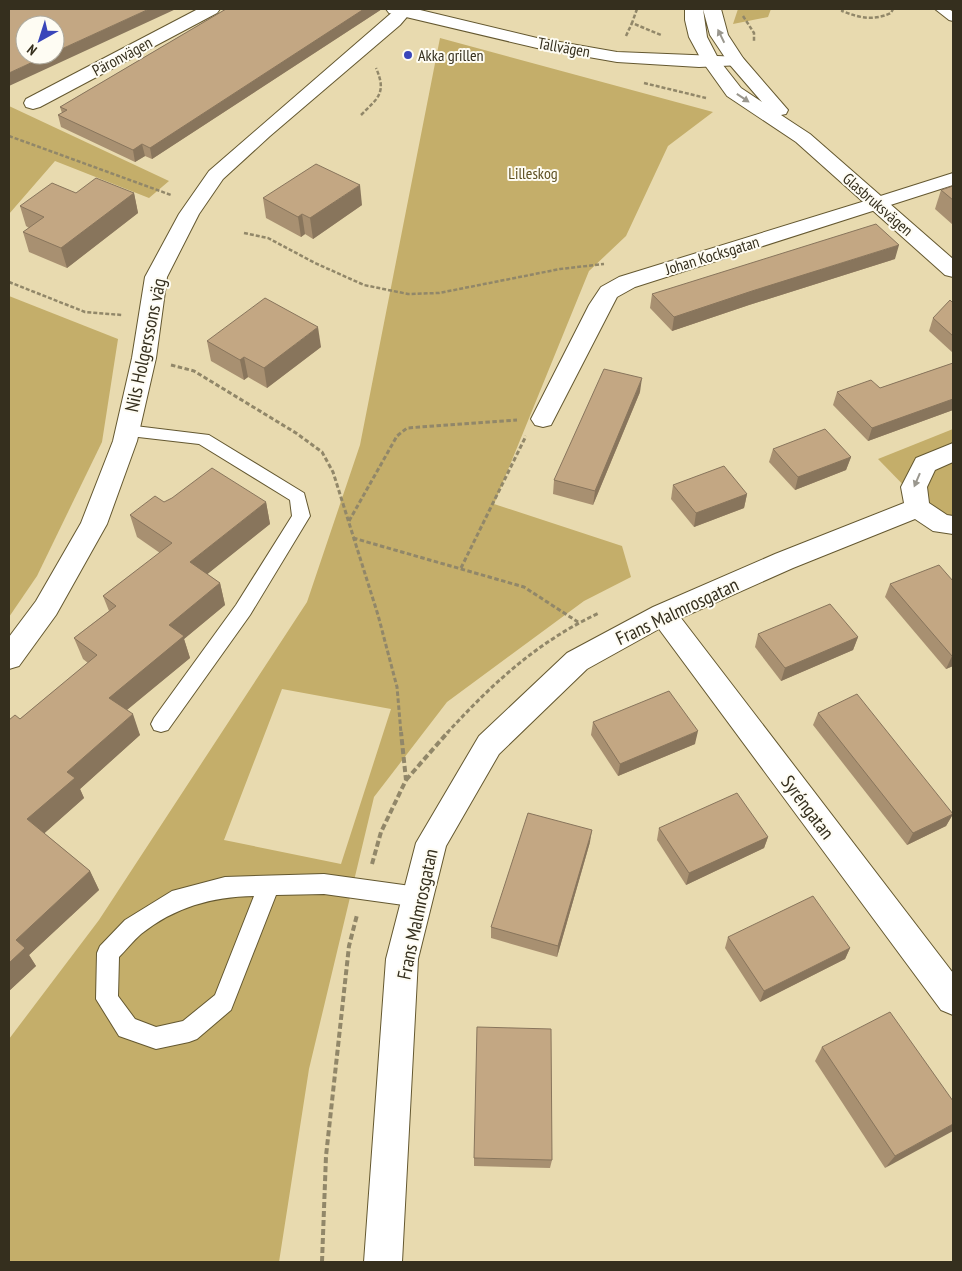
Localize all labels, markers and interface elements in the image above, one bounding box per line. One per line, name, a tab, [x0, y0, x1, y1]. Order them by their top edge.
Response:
north arrow	[15, 15, 65, 65]
one-way arrow	[717, 29, 725, 43]
street label: Päronvägen	[89, 32, 155, 80]
street label: Tallvägen	[536, 33, 592, 61]
text: N	[23, 41, 40, 59]
place label: Akka grillen	[418, 45, 484, 65]
marker: Akka grillen	[402, 49, 414, 61]
one-way arrow	[736, 93, 750, 102]
park label: Lilleskog	[508, 163, 558, 183]
street label: Glasbruksvägen	[839, 168, 917, 240]
street label: Johan Kocksgatan	[662, 231, 761, 279]
street label: Nils Holgerssons väg	[119, 276, 171, 414]
one-way arrow	[913, 473, 921, 487]
street label: Frans Malmrosgatan	[612, 572, 742, 650]
street label: Syréngatan	[776, 770, 840, 844]
street label: Frans Malmrosgatan	[391, 847, 443, 981]

